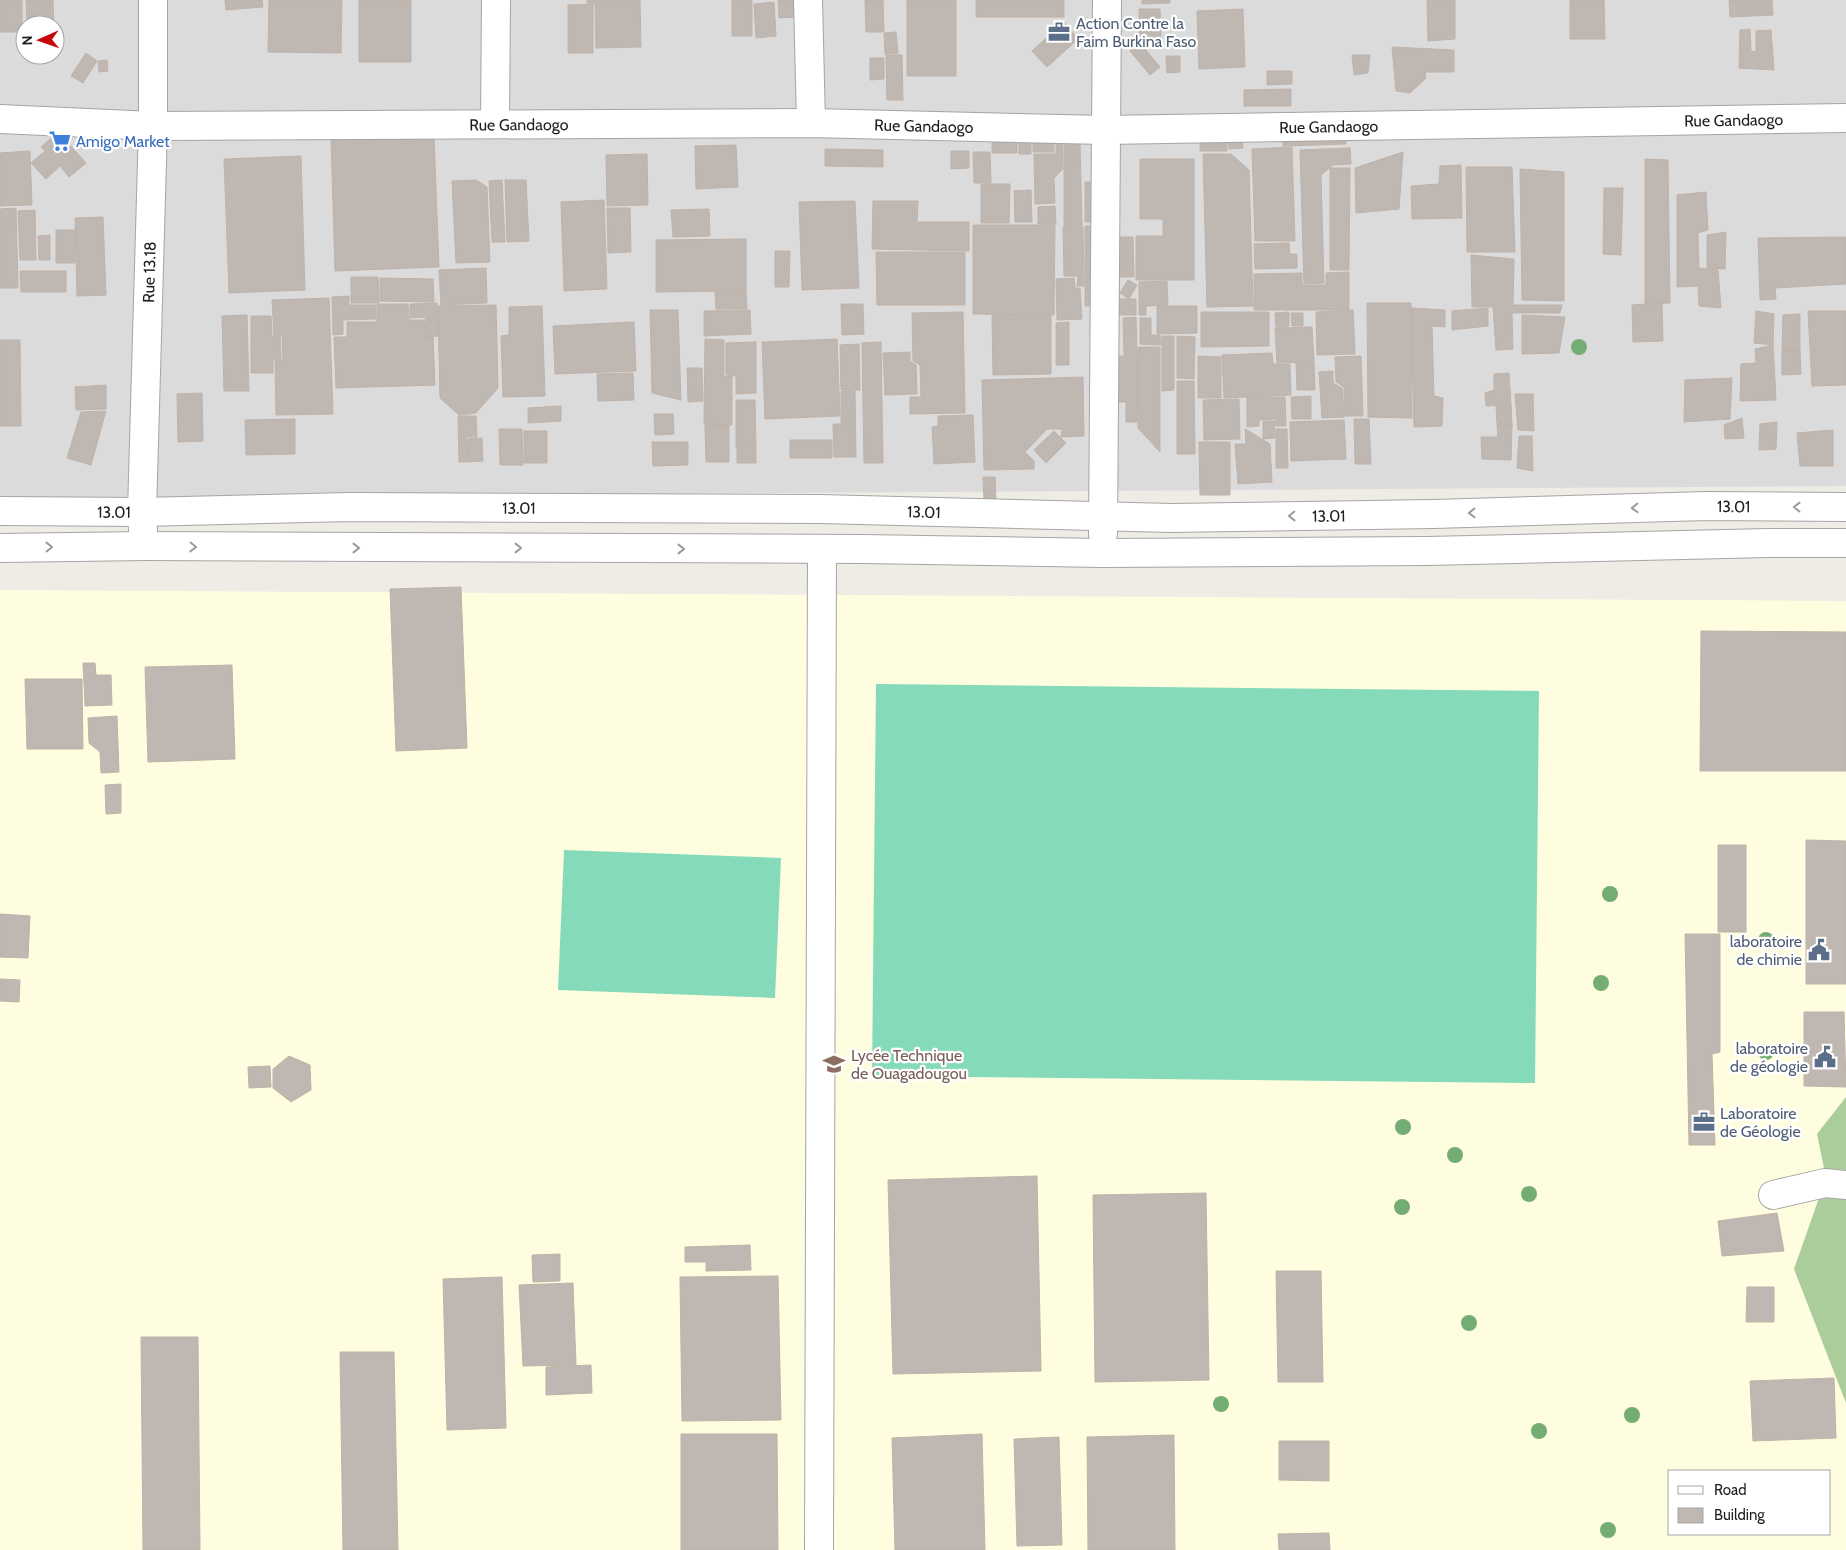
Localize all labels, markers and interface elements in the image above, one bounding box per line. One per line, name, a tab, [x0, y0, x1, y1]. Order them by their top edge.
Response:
place label: Action Contre la Faim Burkina Faso	[1076, 14, 1197, 51]
north arrow	[15, 15, 65, 65]
office icon: Action Contre la Faim Burkina Faso	[1046, 19, 1072, 45]
text: N	[18, 35, 36, 46]
street label: Rue Gandaogo	[1684, 110, 1784, 130]
street label: Rue Gandaogo	[469, 115, 569, 134]
street label: Rue Gandaogo	[874, 115, 974, 136]
street label: Rue Gandaogo	[1279, 116, 1379, 137]
supermarket icon: Amigo Market	[47, 128, 73, 154]
place label: Amigo Market	[76, 132, 170, 151]
street label: Rue 13.18	[138, 241, 159, 303]
street label: 13.01	[1717, 497, 1750, 516]
street label: 13.01	[502, 498, 536, 517]
street label: 13.01	[97, 502, 131, 521]
street label: 13.01	[907, 502, 941, 522]
one-way arrow	[1793, 502, 1801, 512]
one-way arrow	[1631, 503, 1638, 513]
street label: 13.01	[1312, 506, 1346, 525]
one-way arrow	[1468, 508, 1476, 518]
one-way arrow	[1288, 511, 1296, 521]
one-way arrow	[45, 542, 53, 553]
one-way arrow	[190, 542, 197, 552]
one-way arrow	[352, 543, 360, 553]
one-way arrow	[514, 543, 522, 553]
one-way arrow	[677, 544, 685, 554]
place label: laboratoire de chimie	[1730, 932, 1802, 969]
public building icon: laboratoire de chimie	[1806, 937, 1832, 963]
place label: laboratoire de géologie	[1730, 1039, 1808, 1076]
public building icon: laboratoire de géologie	[1812, 1044, 1838, 1070]
place label: Lycée Technique de Ouagadougou	[851, 1046, 967, 1083]
school or university icon: Lycée Technique de Ouagadougou	[821, 1051, 847, 1077]
place label: Laboratoire de Géologie	[1720, 1104, 1801, 1141]
office icon: Laboratoire de Géologie	[1691, 1109, 1717, 1135]
legend	[1668, 1470, 1831, 1535]
text: Road	[1714, 1481, 1747, 1499]
text: Building	[1714, 1506, 1765, 1524]

